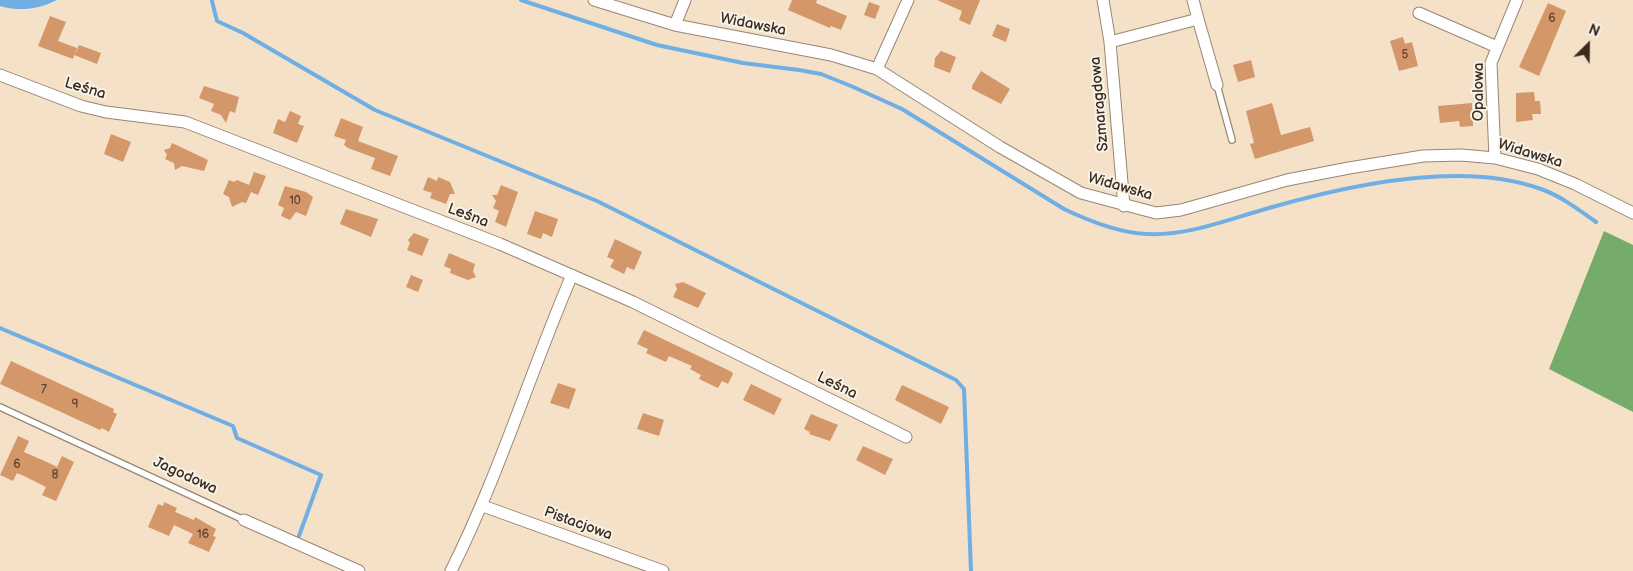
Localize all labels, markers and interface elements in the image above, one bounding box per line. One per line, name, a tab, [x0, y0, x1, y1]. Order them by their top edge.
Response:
street label: Widawska	[719, 10, 787, 40]
house number: 6	[1548, 12, 1556, 26]
north arrow	[1563, 20, 1613, 70]
text: N	[1586, 21, 1602, 41]
house number: 5	[1402, 48, 1408, 62]
street label: Szmaragdowa	[1087, 56, 1113, 152]
street label: Opalowa	[1470, 63, 1488, 121]
street label: Leśna	[62, 74, 108, 104]
street label: Widawska	[1496, 136, 1564, 172]
street label: Widawska	[1085, 169, 1155, 205]
house number: 10	[289, 194, 301, 208]
street label: Leśna	[445, 200, 491, 232]
street label: Leśna	[814, 369, 860, 403]
house number: 7	[41, 383, 47, 397]
house number: 9	[72, 398, 78, 412]
street label: Jagodowa	[150, 453, 220, 499]
house number: 6	[13, 458, 21, 472]
house number: 8	[52, 468, 58, 482]
street label: Pistacjowa	[541, 503, 615, 545]
house number: 16	[197, 528, 209, 542]

